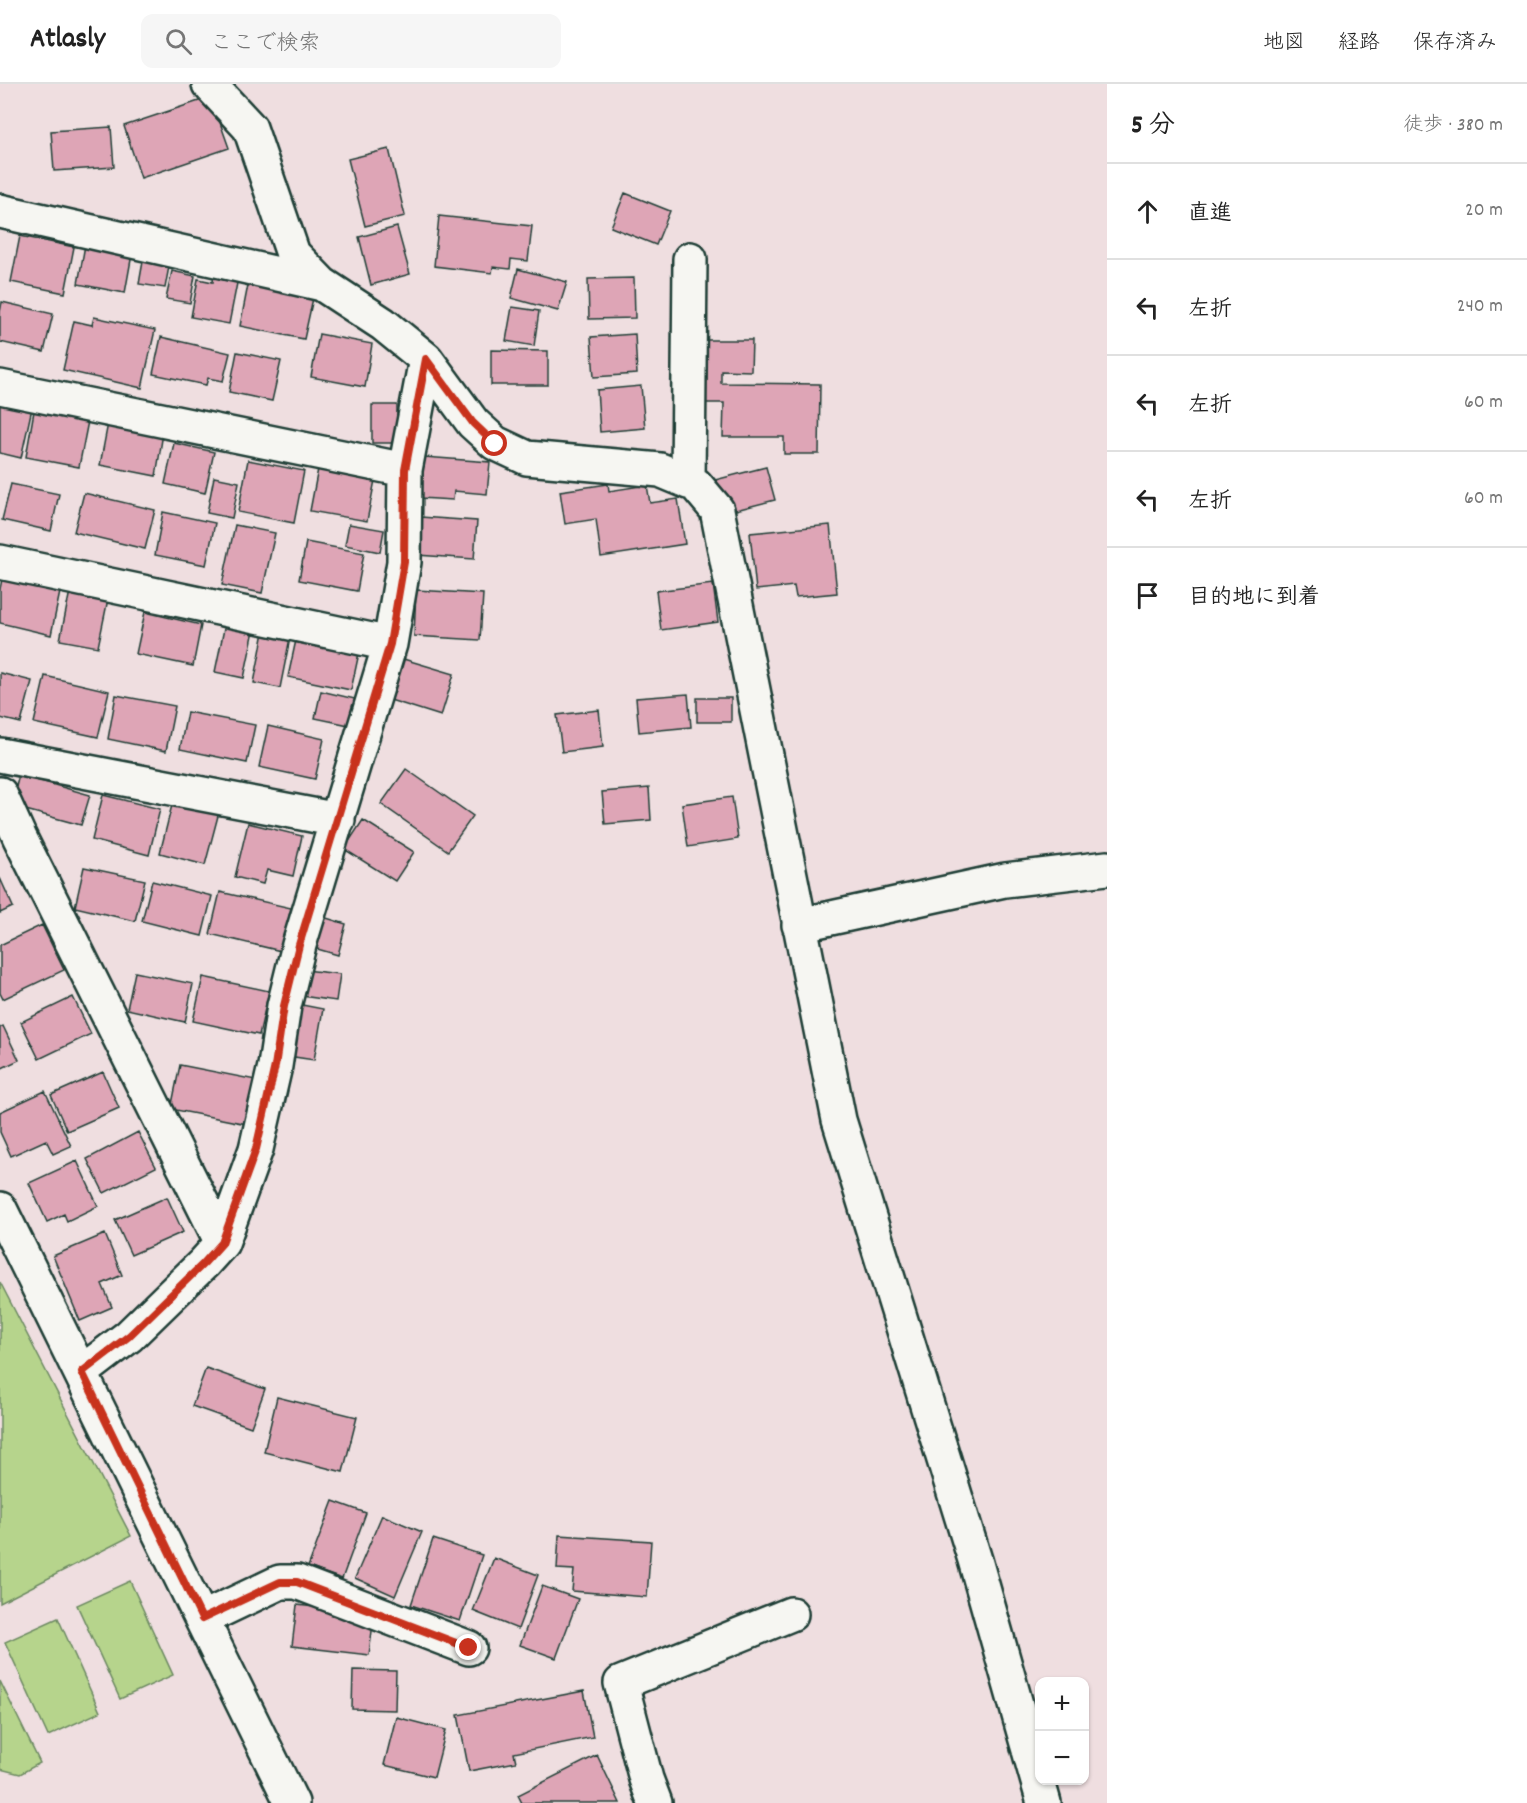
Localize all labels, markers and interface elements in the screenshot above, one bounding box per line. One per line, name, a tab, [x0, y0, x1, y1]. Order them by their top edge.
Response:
search box	[141, 14, 561, 68]
text: Atlasly	[30, 21, 105, 61]
icon: search	[162, 25, 195, 58]
text: ここで検索	[210, 29, 320, 60]
text: 地図	[1263, 29, 1305, 59]
text: 経路	[1338, 29, 1380, 59]
text: 保存済み	[1413, 29, 1497, 59]
text: 5 分	[1131, 108, 1175, 145]
text: 徒歩 · 380 m	[1403, 112, 1503, 140]
icon: ahead	[1131, 195, 1164, 228]
text: 20 m	[1465, 197, 1503, 225]
text: 直進	[1188, 199, 1232, 230]
icon: left	[1131, 291, 1164, 324]
text: 240 m	[1457, 293, 1503, 321]
text: 左折	[1188, 295, 1232, 326]
icon: left	[1131, 387, 1164, 420]
text: 60 m	[1464, 389, 1503, 417]
text: 左折	[1188, 391, 1232, 422]
route start	[481, 430, 507, 456]
icon: left	[1131, 483, 1164, 516]
text: 60 m	[1464, 485, 1503, 513]
text: 左折	[1188, 487, 1232, 518]
icon: arrive	[1131, 579, 1164, 612]
text: 目的地に到着	[1188, 583, 1320, 614]
route end	[455, 1634, 481, 1660]
map controls	[1035, 1677, 1089, 1785]
button: +	[1035, 1677, 1089, 1731]
button: −	[1035, 1731, 1089, 1785]

